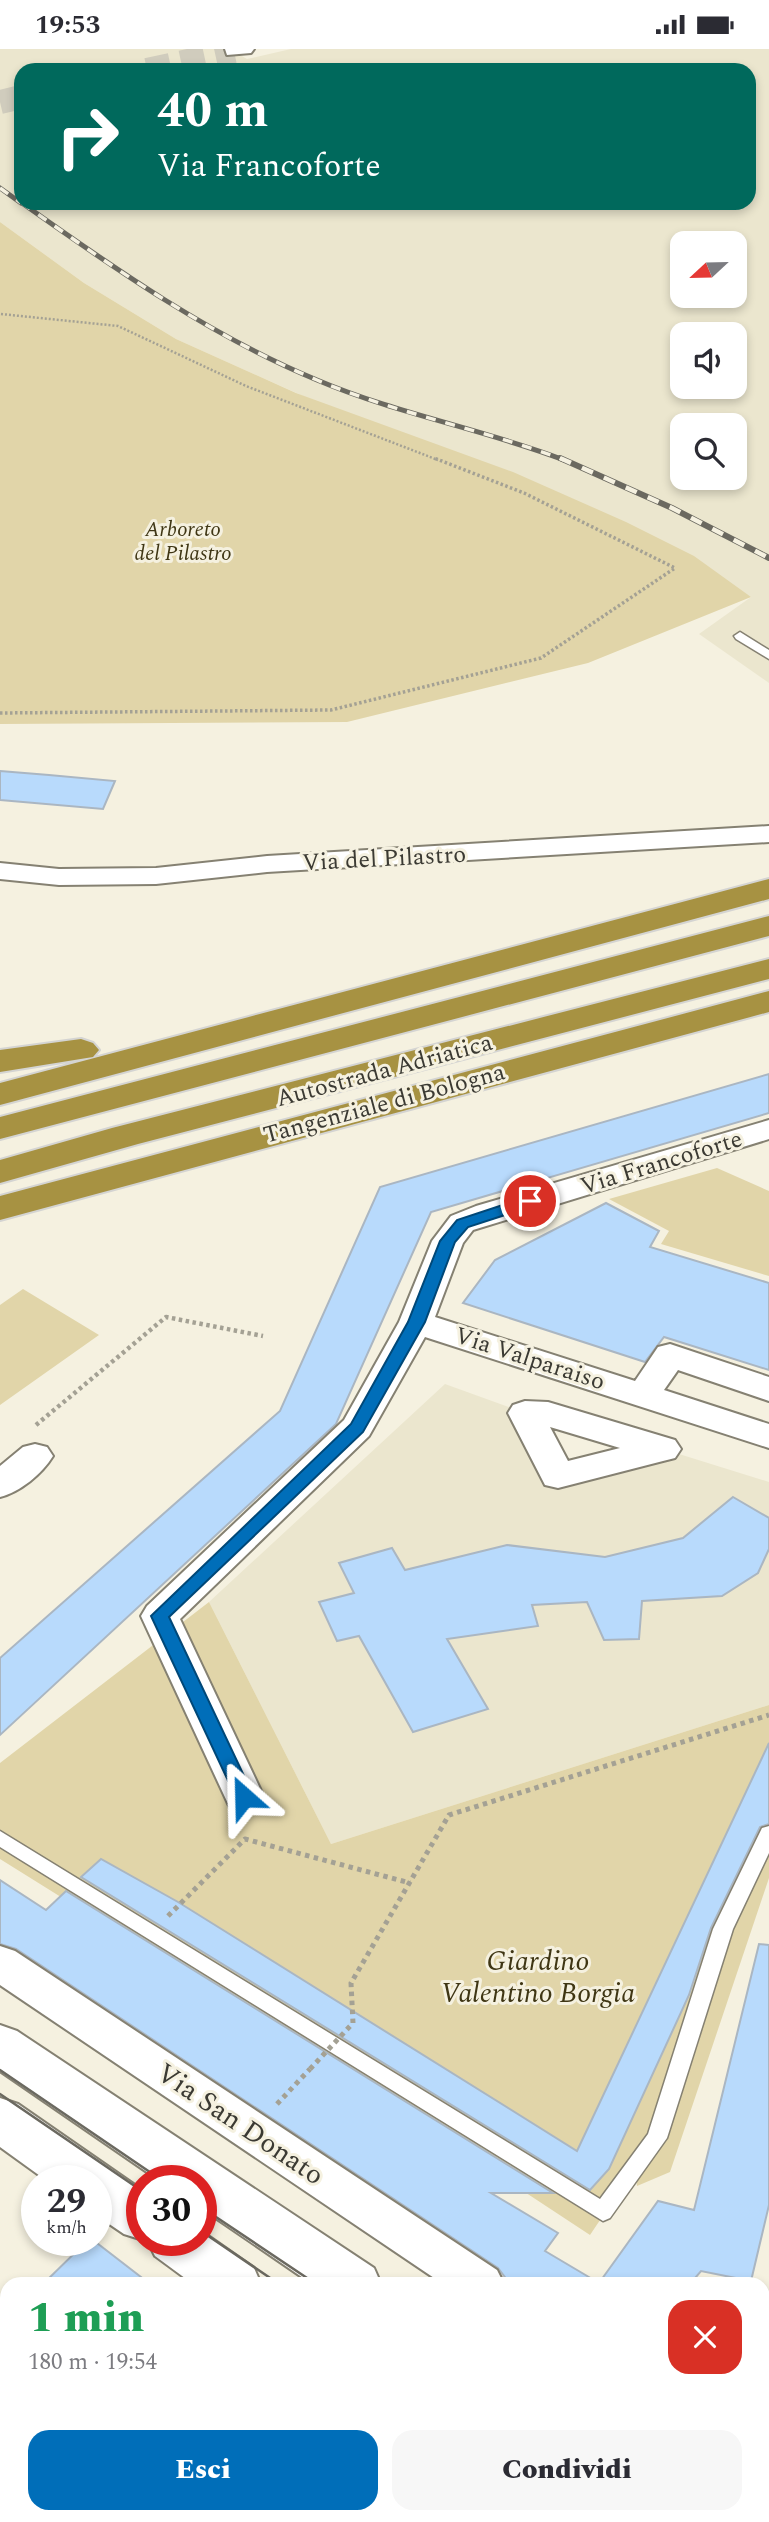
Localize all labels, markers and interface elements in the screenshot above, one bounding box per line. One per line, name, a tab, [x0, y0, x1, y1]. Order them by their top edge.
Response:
text: 19:53	[35, 5, 100, 45]
text: 40 m	[157, 74, 268, 149]
icon: right	[42, 91, 133, 182]
text: Via Francoforte	[157, 142, 381, 191]
north arrow	[670, 231, 747, 308]
map controls	[670, 231, 747, 490]
button: sound	[670, 322, 747, 399]
button: search	[670, 413, 747, 490]
park label: Arboreto del Pilastro	[134, 514, 232, 570]
street label: Via del Pilastro	[301, 837, 467, 881]
street label: Autostrada Adriatica	[272, 1025, 497, 1117]
street label: Tangenziale di Bologna	[259, 1054, 509, 1154]
street label: Via Francoforte	[576, 1121, 747, 1205]
pin	[500, 1171, 560, 1231]
icon: arrive	[511, 1182, 549, 1220]
street label: Via Valparaiso	[450, 1318, 609, 1400]
position arrow	[207, 1760, 281, 1834]
park label: Giardino Valentino Borgia	[441, 1940, 635, 2015]
street label: Via San Donato	[148, 2052, 333, 2196]
speed limit sign: 30	[126, 2165, 217, 2256]
text: 29	[47, 2175, 86, 2228]
text: km/h	[46, 2214, 87, 2241]
text: 1 min	[28, 2287, 144, 2350]
button: close	[668, 2300, 742, 2374]
text: 180 m · 19:54	[28, 2345, 157, 2380]
button: Esci	[28, 2430, 378, 2510]
button: Condividi	[392, 2430, 742, 2510]

